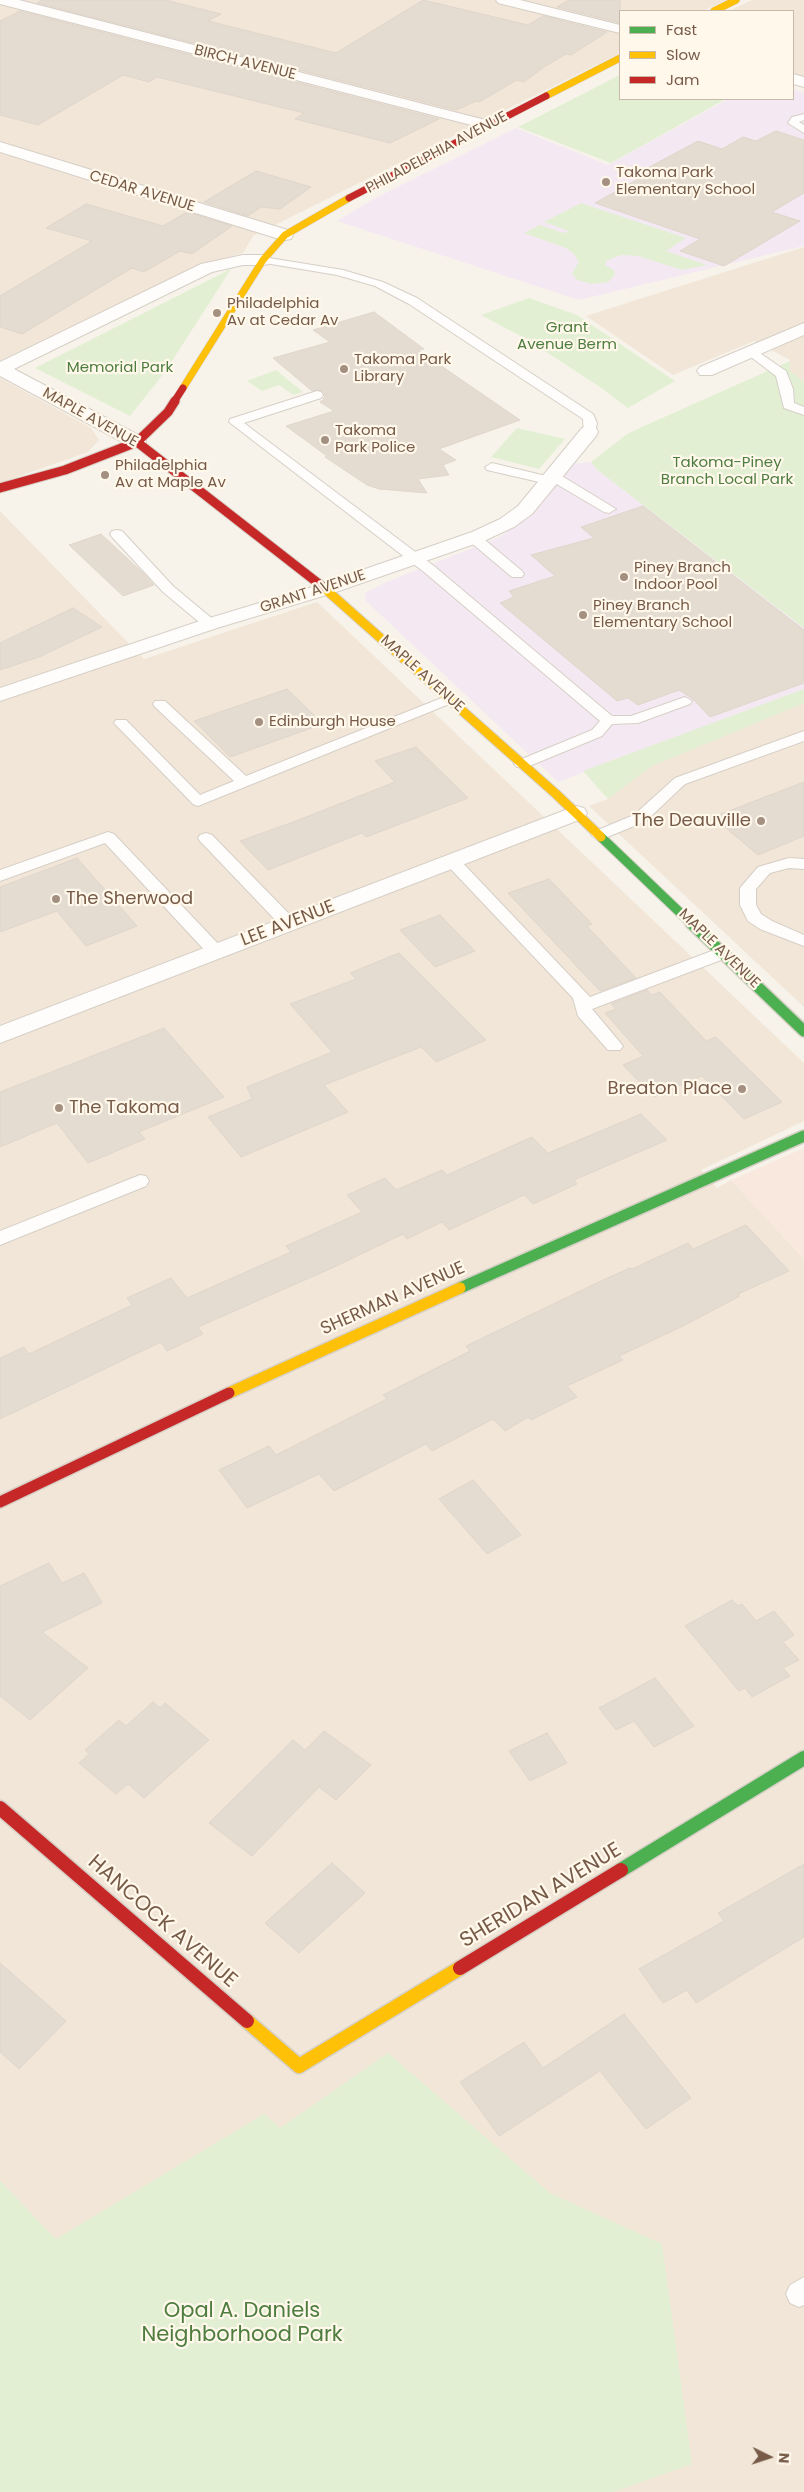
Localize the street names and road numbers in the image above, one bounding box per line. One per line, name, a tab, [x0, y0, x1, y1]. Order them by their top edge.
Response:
street label: BIRCH AVENUE	[192, 42, 298, 84]
street label: PHILADELPHIA AVENUE	[363, 108, 511, 198]
street label: CEDAR AVENUE	[87, 167, 197, 217]
street label: MAPLE AVENUE	[39, 384, 141, 452]
street label: GRANT AVENUE	[258, 566, 368, 618]
street label: MAPLE AVENUE	[377, 632, 467, 716]
street label: LEE AVENUE	[238, 896, 338, 952]
street label: MAPLE AVENUE	[675, 906, 763, 992]
street label: SHERMAN AVENUE	[317, 1257, 469, 1341]
street label: SHERIDAN AVENUE	[456, 1838, 626, 1954]
street label: HANCOCK AVENUE	[82, 1850, 242, 1994]

